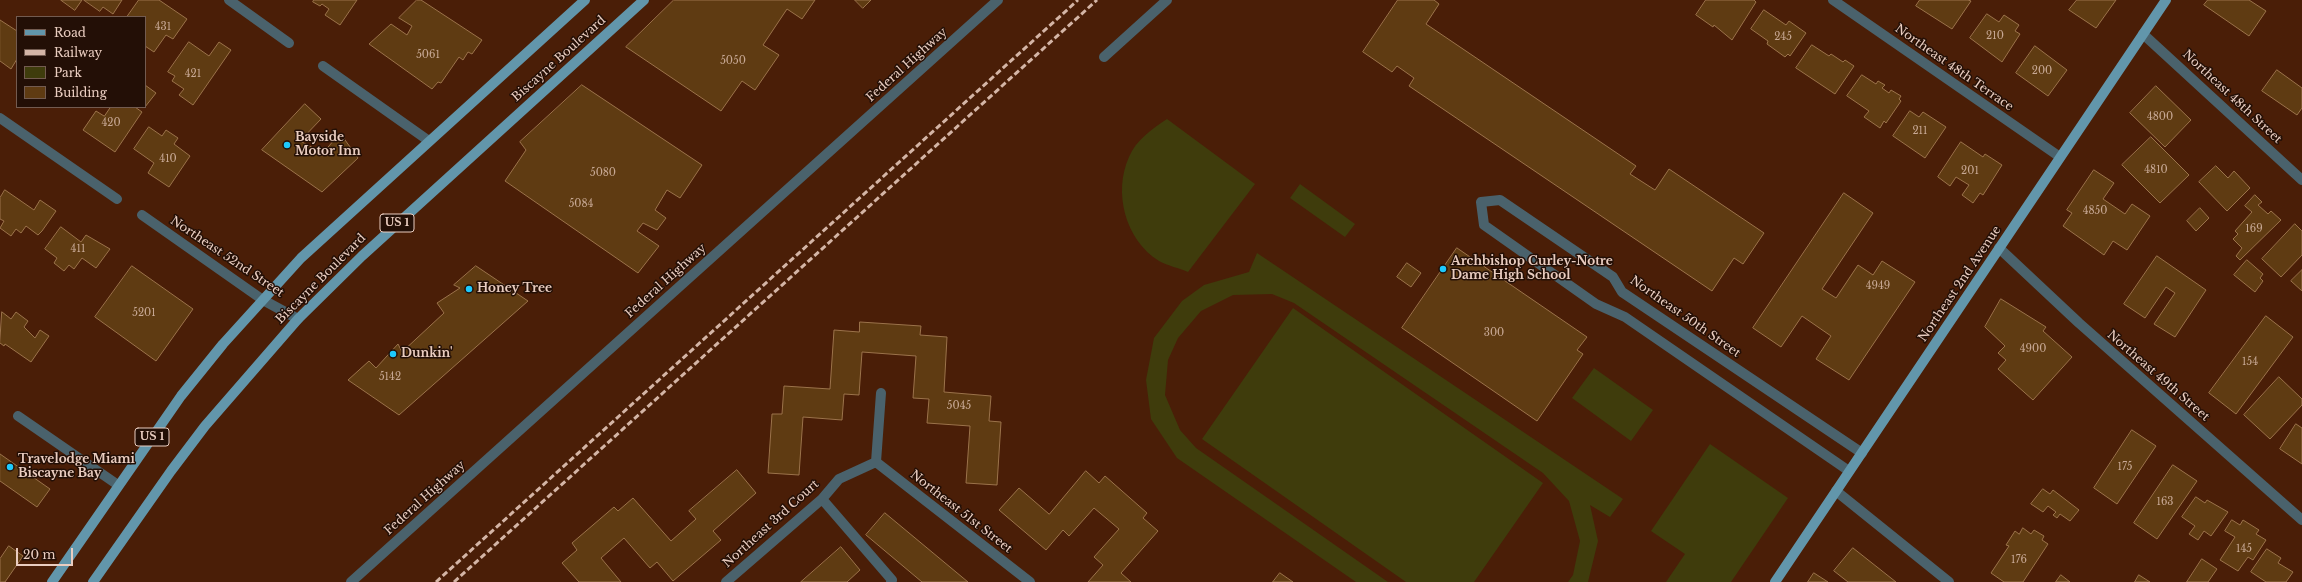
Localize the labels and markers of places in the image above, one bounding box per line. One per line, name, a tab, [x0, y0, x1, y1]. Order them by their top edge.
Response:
place label: Bayside Motor Inn	[295, 131, 361, 159]
marker: Bayside Motor Inn	[282, 140, 292, 150]
place label: Archbishop Curley-Notre Dame High School	[1451, 255, 1613, 283]
marker: Archbishop Curley-Notre Dame High School	[1438, 264, 1448, 274]
place label: Honey Tree	[477, 282, 552, 296]
marker: Honey Tree	[464, 284, 474, 294]
place label: Dunkin'	[401, 347, 453, 361]
marker: Dunkin'	[388, 349, 398, 359]
place label: Travelodge Miami Biscayne Bay	[18, 453, 135, 481]
marker: Travelodge Miami Biscayne Bay	[5, 462, 15, 472]

